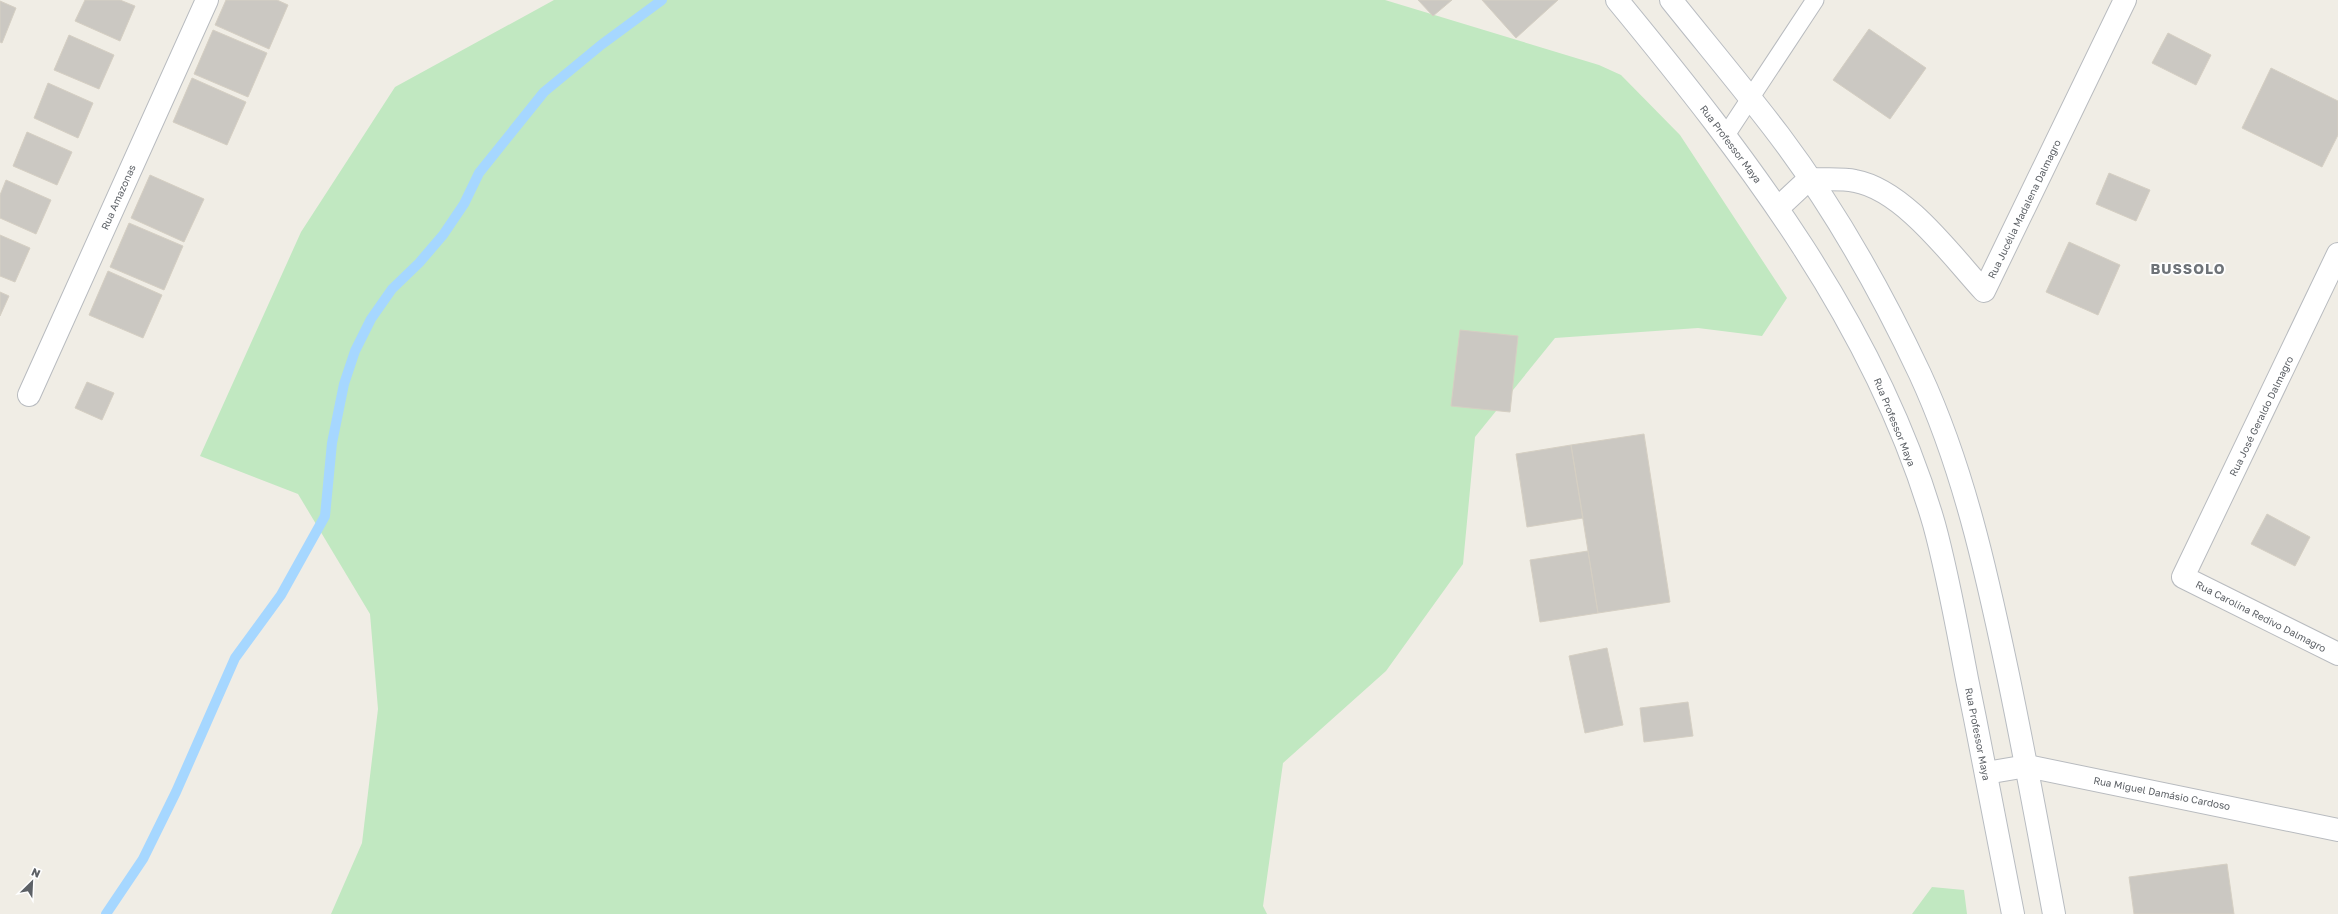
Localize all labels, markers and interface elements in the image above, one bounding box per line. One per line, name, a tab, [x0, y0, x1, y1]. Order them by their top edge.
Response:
street label: Rua Professor Maya	[1698, 103, 1764, 185]
street label: Rua Jucélia Madalena Dalmagro	[1985, 138, 2063, 280]
street label: Rua Amazonas	[98, 162, 138, 232]
district label: BUSSOLO	[2150, 260, 2226, 277]
street label: Rua José Geraldo Dalmagro	[2227, 354, 2295, 478]
street label: Rua Professor Maya	[1872, 376, 1918, 468]
street label: Rua Carolina Redivo Dalmagro	[2194, 578, 2328, 654]
street label: Rua Professor Maya	[1963, 687, 1993, 781]
street label: Rua Miguel Damásio Cardoso	[2093, 774, 2231, 812]
north arrow	[12, 862, 52, 902]
text: N	[30, 865, 43, 880]

